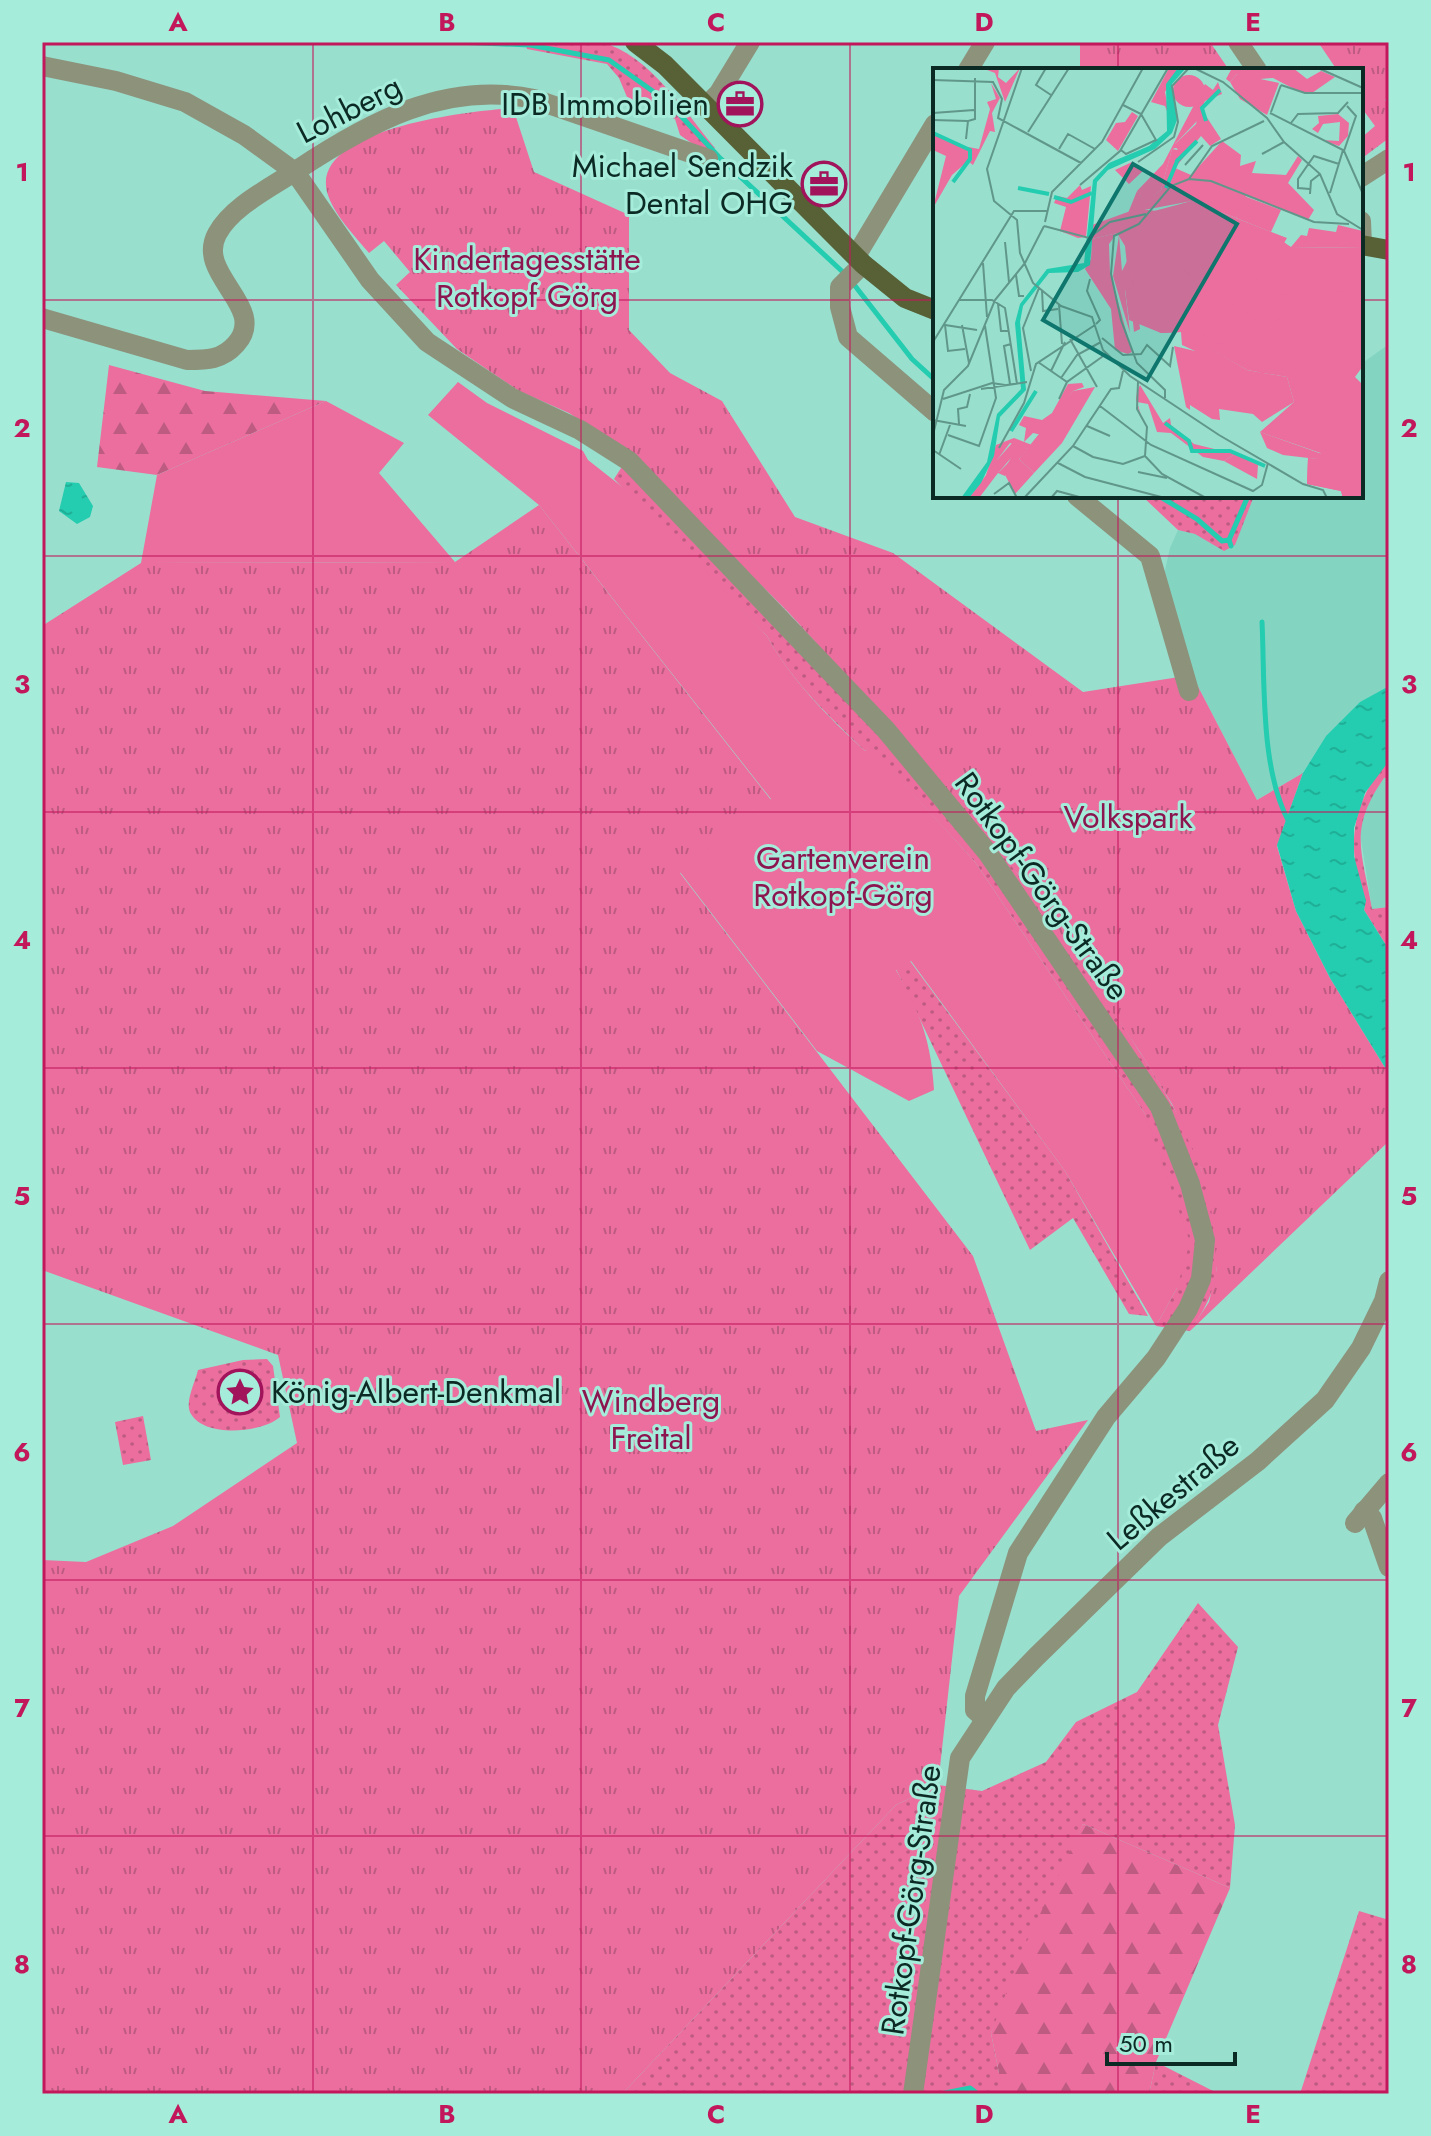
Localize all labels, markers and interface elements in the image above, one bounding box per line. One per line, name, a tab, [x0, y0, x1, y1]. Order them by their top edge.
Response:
text: A	[167, 3, 188, 41]
text: B	[438, 3, 456, 41]
text: C	[707, 3, 725, 41]
text: D	[974, 3, 994, 41]
text: E	[1245, 3, 1261, 41]
street label: Lohberg	[289, 63, 409, 155]
inset map	[933, 68, 1363, 498]
office icon: IDB Immobilien	[716, 80, 764, 128]
place label: IDB Immobilien	[501, 81, 709, 127]
place label: Michael Sendzik Dental OHG	[572, 143, 794, 226]
text: 1	[15, 153, 29, 191]
text: 1	[1402, 153, 1416, 191]
office icon: Michael Sendzik Dental OHG	[800, 160, 848, 208]
park label: Kindertagesstätte Rotkopf Görg	[413, 236, 641, 319]
text: 2	[13, 409, 31, 447]
text: 2	[1400, 409, 1418, 447]
text: 3	[14, 665, 30, 703]
text: 3	[1401, 665, 1417, 703]
street label: Rotkopf-Görg-Straße	[943, 762, 1141, 1010]
park label: Volkspark	[1063, 794, 1193, 840]
park label: Gartenverein Rotkopf-Görg	[753, 835, 933, 918]
text: 4	[13, 921, 31, 959]
text: 4	[1400, 921, 1418, 959]
text: 5	[14, 1177, 30, 1215]
text: 5	[1401, 1177, 1417, 1215]
place icon: König-Albert-Denkmal	[216, 1368, 264, 1416]
place label: König-Albert-Denkmal	[271, 1369, 561, 1415]
park label: Windberg Freital	[582, 1378, 720, 1461]
street label: Leßkestraße	[1097, 1423, 1249, 1561]
text: 6	[13, 1433, 31, 1471]
text: 6	[1400, 1433, 1418, 1471]
text: 7	[14, 1689, 30, 1727]
text: 7	[1401, 1689, 1417, 1727]
street label: Rotkopf-Görg-Straße	[869, 1762, 953, 2038]
text: 8	[14, 1945, 30, 1983]
text: 8	[1401, 1945, 1417, 1983]
scale bar	[1107, 2016, 1235, 2066]
text: 50 m	[1119, 2026, 1173, 2061]
text: A	[167, 2095, 188, 2133]
text: B	[438, 2095, 456, 2133]
text: C	[707, 2095, 725, 2133]
text: D	[974, 2095, 994, 2133]
text: E	[1245, 2095, 1261, 2133]

